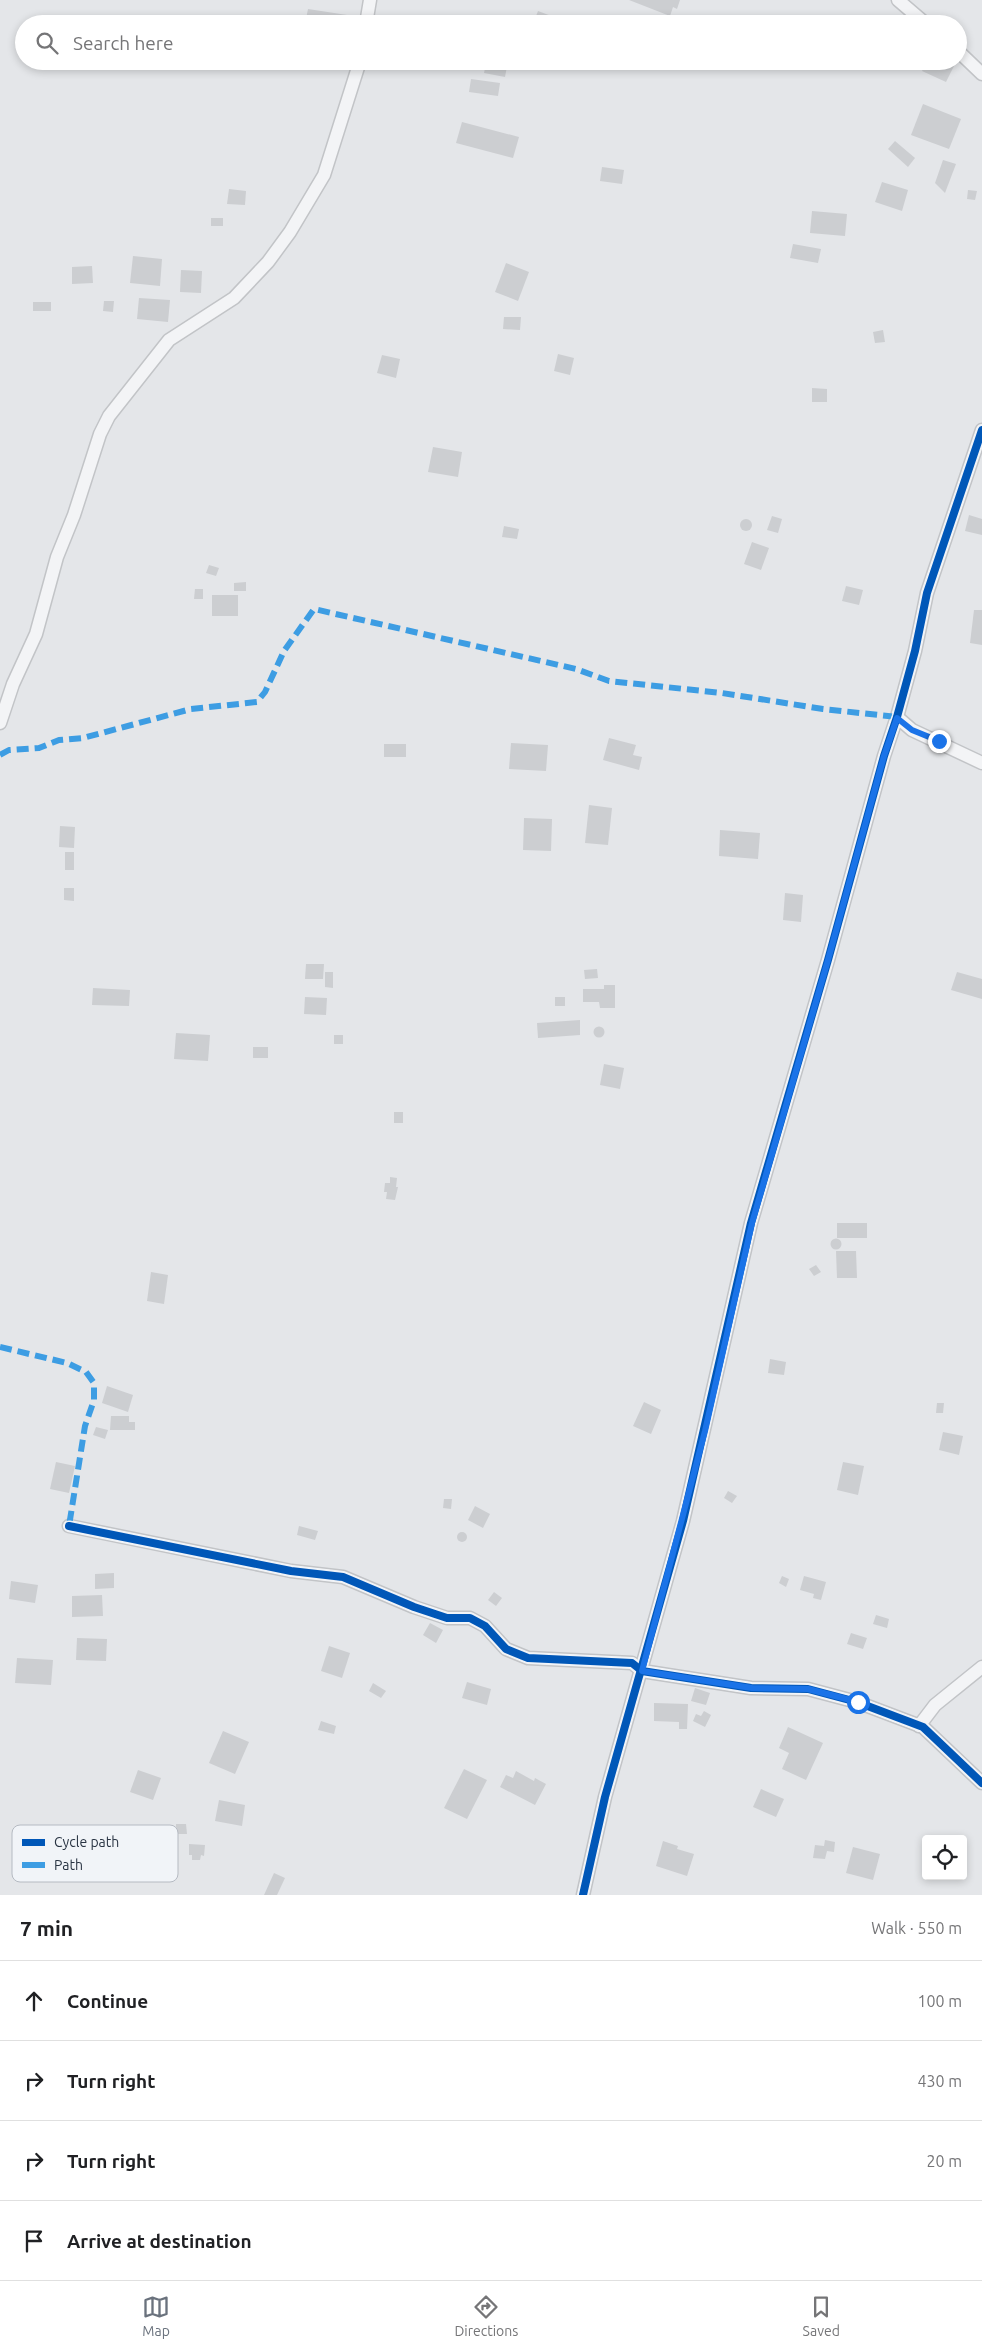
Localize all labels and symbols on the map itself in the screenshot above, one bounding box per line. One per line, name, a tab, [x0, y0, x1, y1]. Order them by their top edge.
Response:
route end	[928, 730, 951, 753]
route start	[847, 1691, 870, 1714]
legend	[12, 1825, 178, 1882]
text: Cycle path	[54, 1834, 119, 1850]
text: Path	[54, 1857, 83, 1873]

